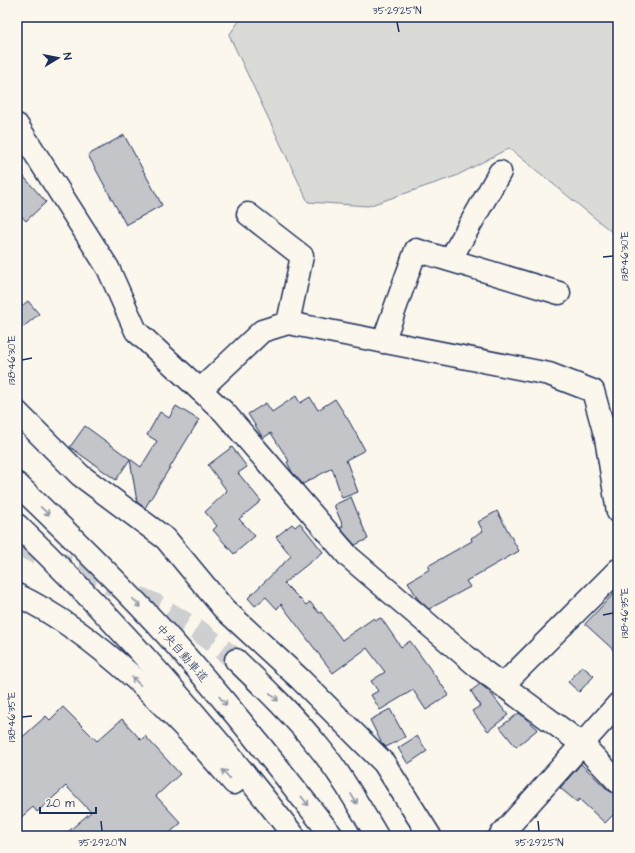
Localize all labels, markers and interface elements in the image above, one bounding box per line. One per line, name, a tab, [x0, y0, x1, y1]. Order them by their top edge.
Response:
text: 35°29'25"N	[373, 4, 421, 18]
north arrow	[38, 38, 78, 78]
text: N	[59, 52, 75, 61]
text: 138°46'30"E	[618, 231, 632, 281]
text: 138°46'30"E	[5, 335, 19, 385]
one-way arrow	[40, 506, 50, 516]
text: 138°46'35"E	[618, 588, 632, 638]
one-way arrow	[132, 598, 142, 608]
street label: 中央自動車道	[152, 621, 212, 686]
one-way arrow	[131, 676, 141, 686]
text: 138°46'35"E	[5, 692, 19, 742]
one-way arrow	[269, 692, 279, 702]
one-way arrow	[218, 695, 227, 706]
one-way arrow	[222, 770, 231, 780]
scale bar	[40, 789, 96, 815]
one-way arrow	[351, 793, 359, 805]
text: 20 m	[46, 795, 75, 812]
one-way arrow	[301, 796, 309, 807]
text: 35°29'20"N	[78, 836, 126, 850]
text: 35°29'25"N	[515, 836, 563, 850]

